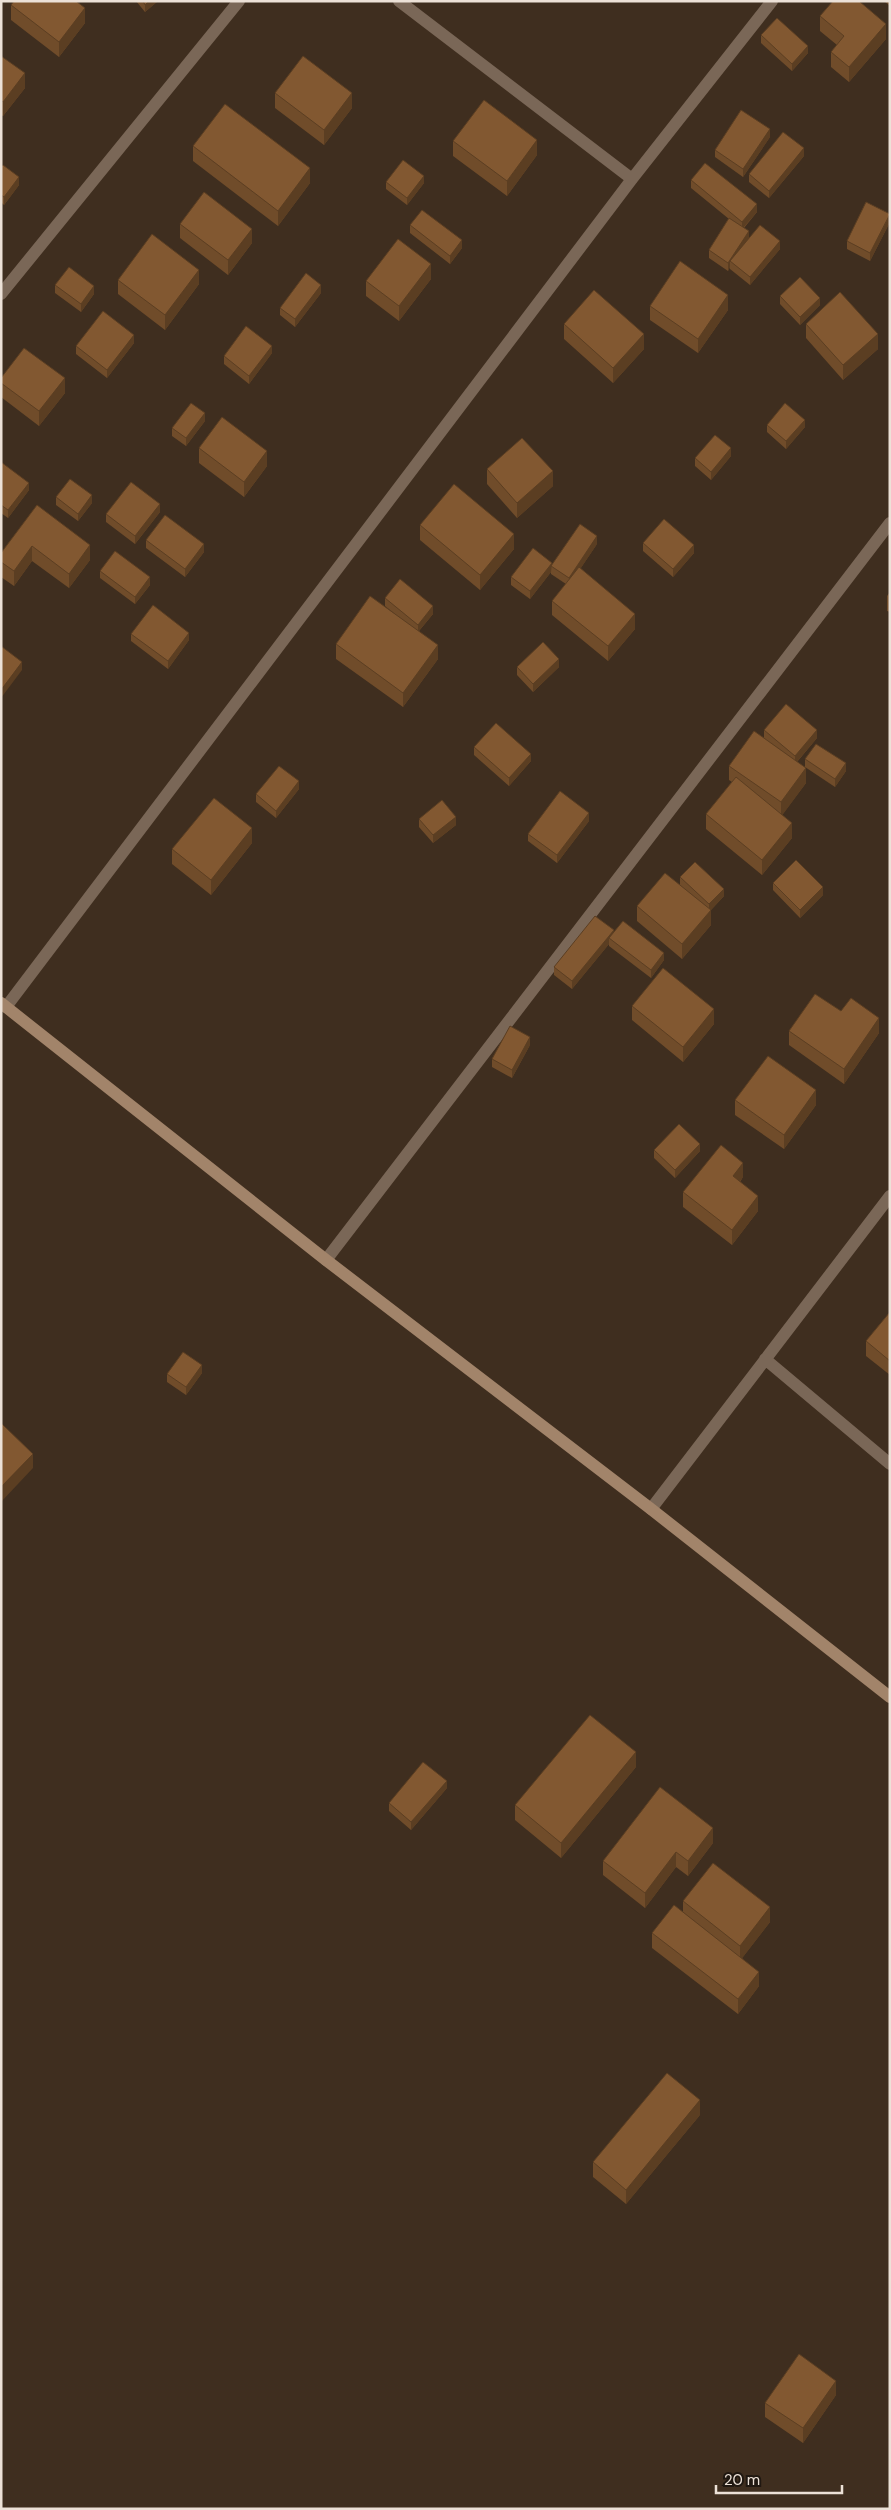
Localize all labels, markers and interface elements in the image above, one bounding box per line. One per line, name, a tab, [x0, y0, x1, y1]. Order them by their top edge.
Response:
scale bar	[716, 2462, 842, 2494]
text: 20 m	[724, 2470, 760, 2490]

